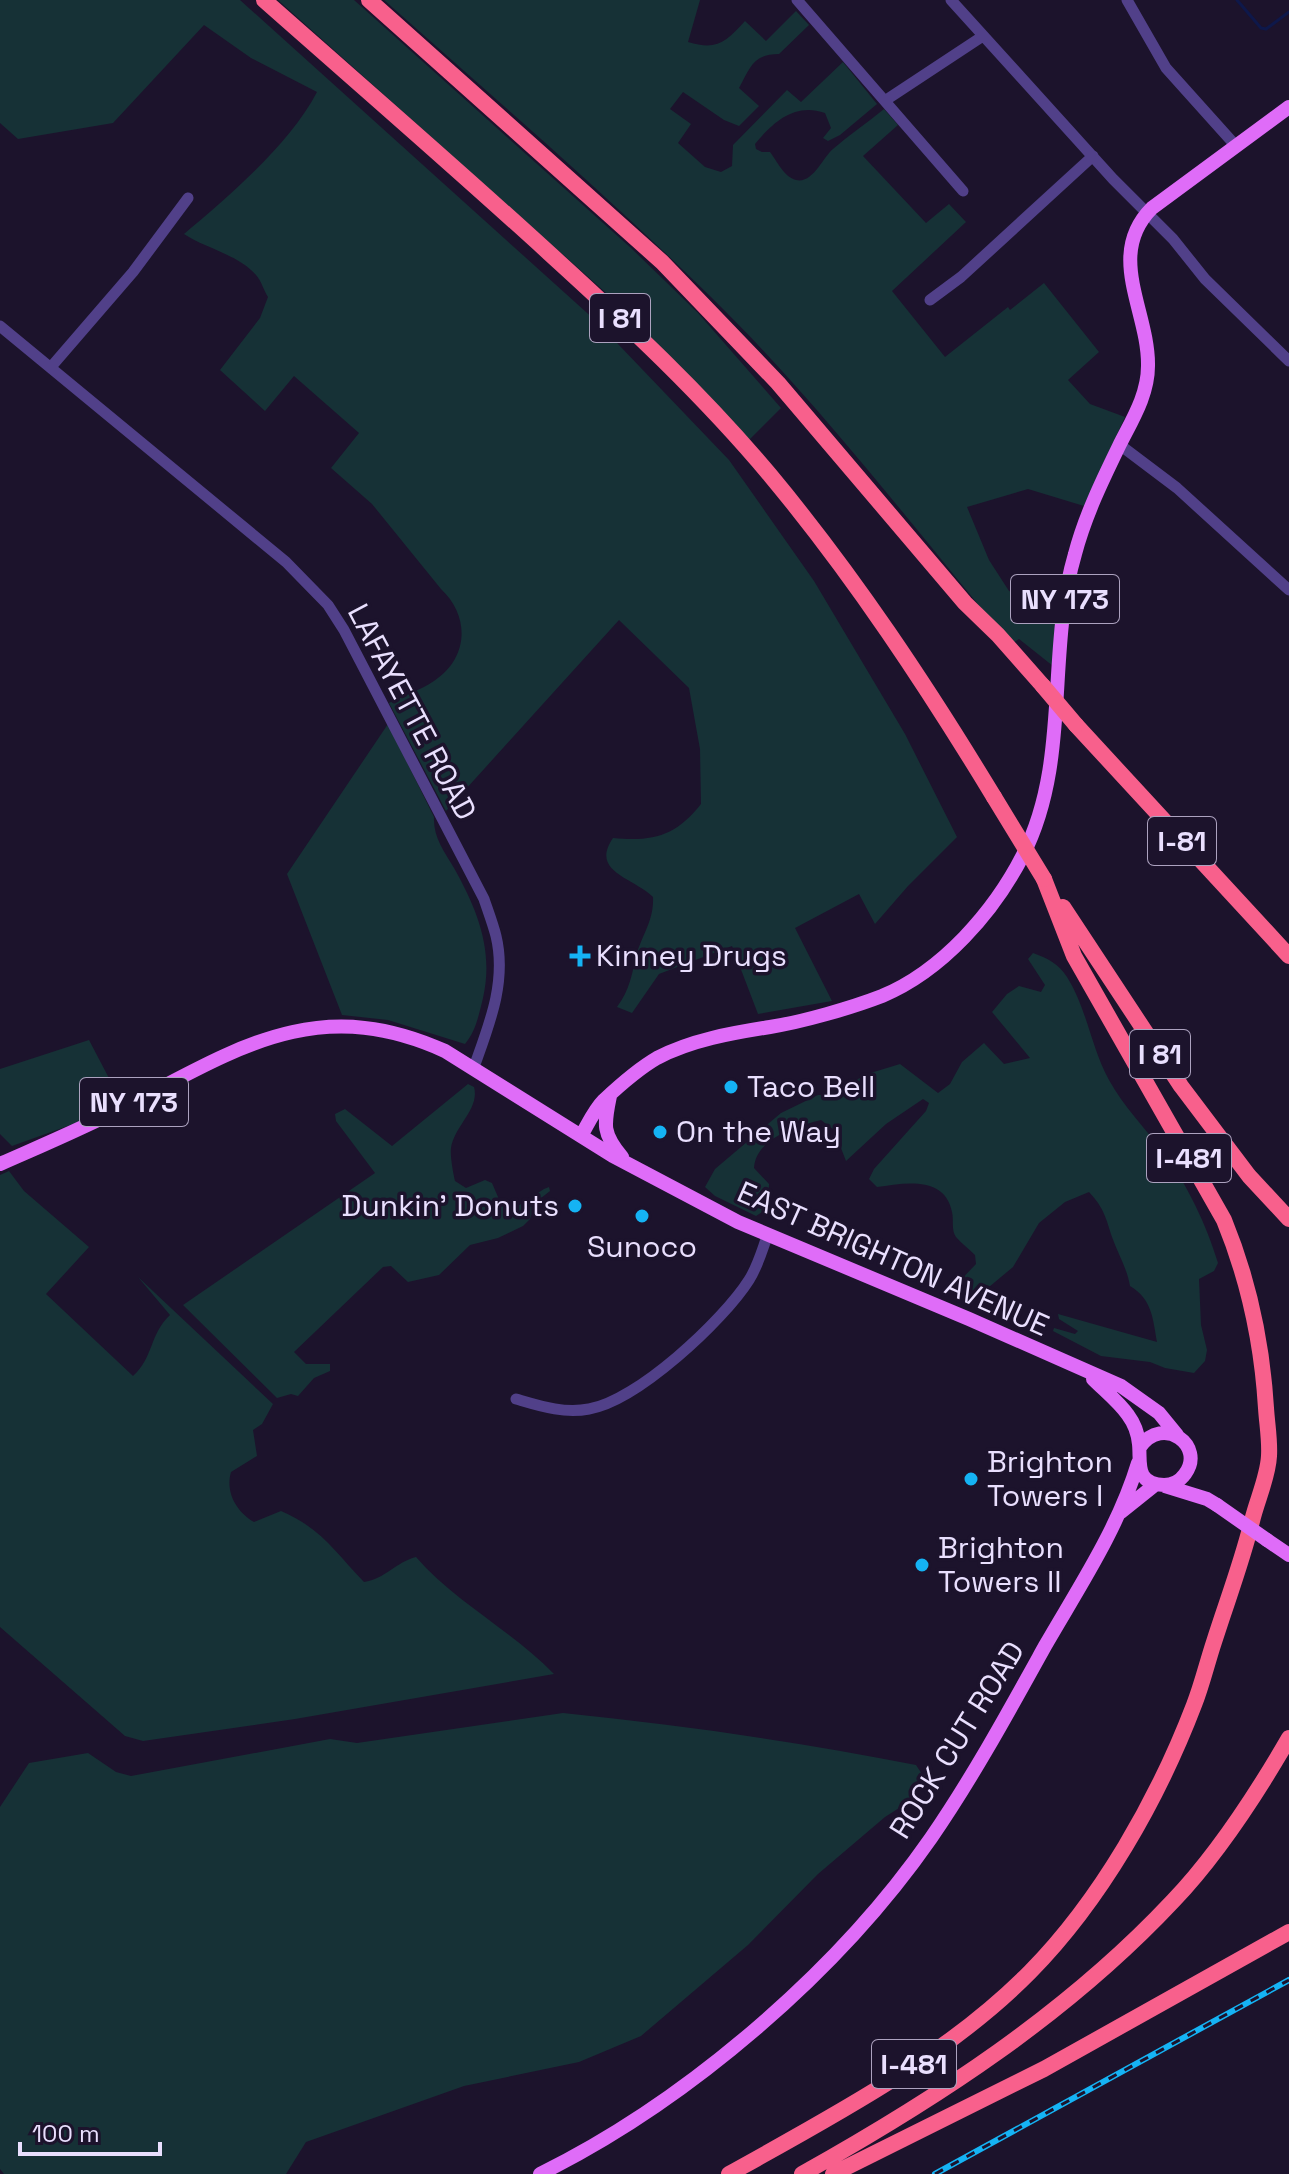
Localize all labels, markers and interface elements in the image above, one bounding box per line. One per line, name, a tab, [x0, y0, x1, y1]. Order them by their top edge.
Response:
road number: I 81	[590, 294, 650, 342]
road number: NY 173	[1011, 575, 1119, 623]
street label: LAFAYETTE ROAD	[339, 597, 486, 827]
road number: I-81	[1148, 817, 1216, 865]
place label: Kinney Drugs	[596, 936, 787, 975]
marker: Kinney Drugs	[571, 947, 589, 965]
road number: I 81	[1130, 1030, 1190, 1078]
place label: Taco Bell	[747, 1067, 875, 1106]
road number: NY 173	[80, 1078, 188, 1126]
marker: Taco Bell	[722, 1078, 740, 1096]
place label: On the Way	[676, 1112, 841, 1151]
marker: On the Way	[651, 1123, 669, 1141]
road number: I-481	[1147, 1134, 1231, 1182]
street label: EAST BRIGHTON AVENUE	[731, 1172, 1055, 1345]
place label: Dunkin' Donuts	[342, 1186, 559, 1225]
marker: Dunkin' Donuts	[566, 1197, 584, 1215]
marker: Sunoco	[633, 1207, 651, 1225]
place label: Sunoco	[587, 1227, 697, 1266]
place label: Brighton Towers I	[987, 1442, 1113, 1515]
marker: Brighton Towers I	[962, 1470, 980, 1488]
place label: Brighton Towers II	[938, 1528, 1064, 1601]
marker: Brighton Towers II	[913, 1556, 931, 1574]
street label: ROCK CUT ROAD	[880, 1634, 1033, 1846]
road number: I-481	[872, 2040, 956, 2088]
scale bar	[20, 2106, 160, 2156]
text: 100 m	[32, 2118, 100, 2149]

